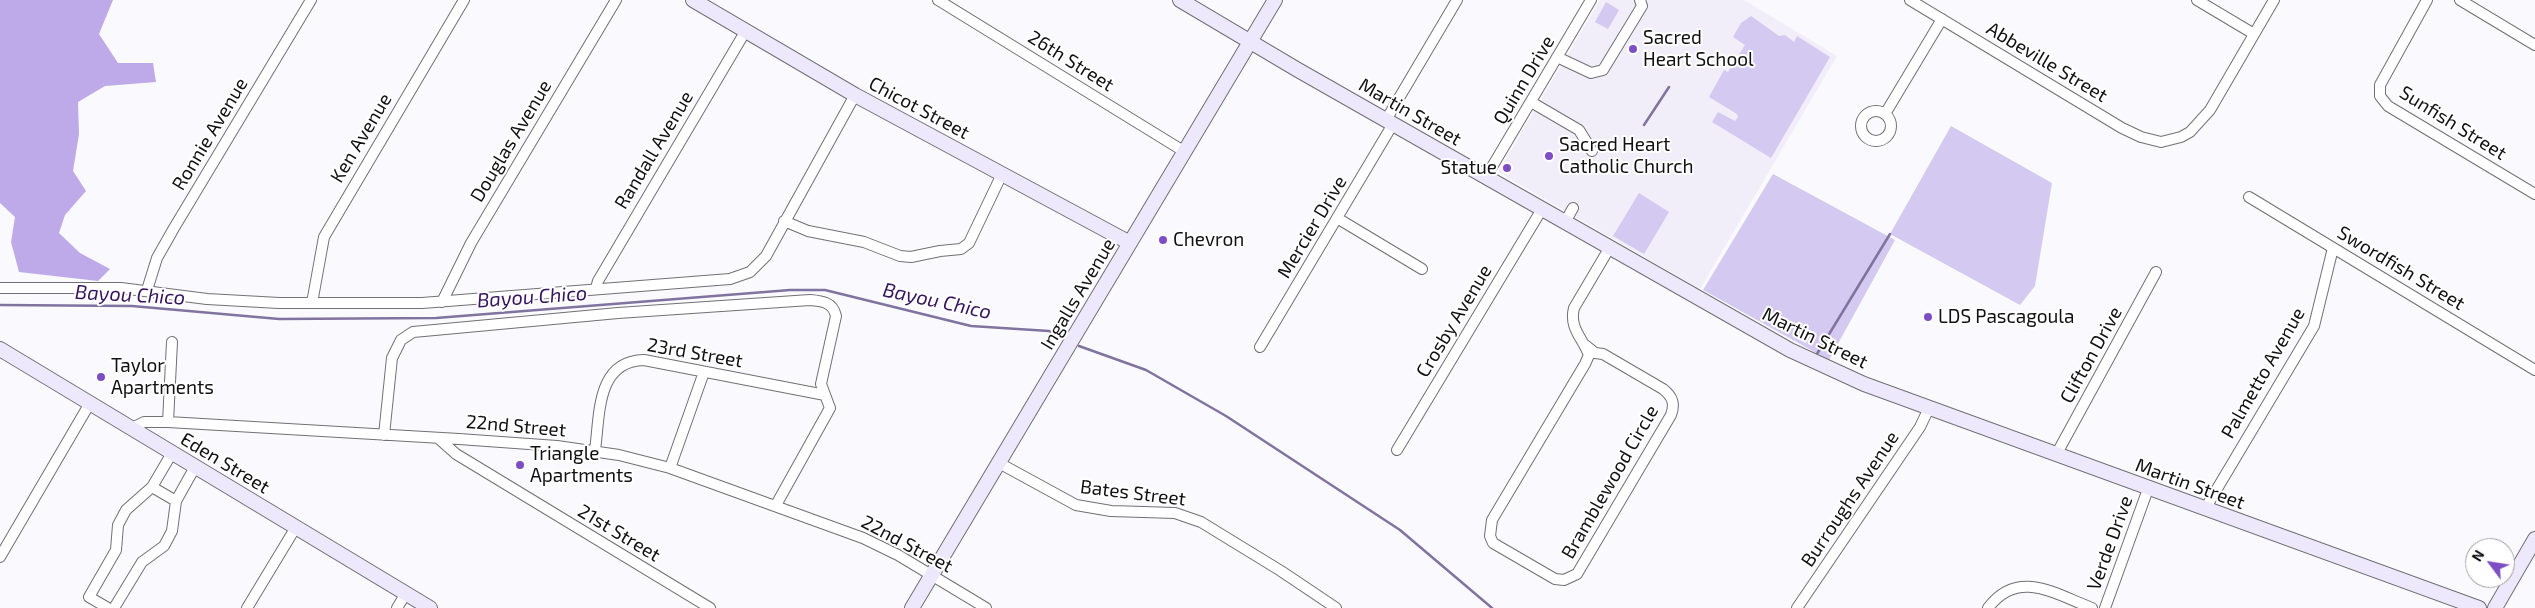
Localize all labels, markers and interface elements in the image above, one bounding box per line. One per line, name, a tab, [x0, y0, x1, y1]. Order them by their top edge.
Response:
street label: Abbeville Street	[1982, 17, 2112, 107]
street label: 26th Street	[1024, 26, 1118, 96]
place label: Sacred Heart School	[1643, 27, 1754, 71]
street label: Quinn Drive	[1489, 31, 1559, 129]
marker: Sacred Heart School	[1627, 43, 1639, 55]
street label: Chicot Street	[865, 72, 973, 144]
street label: Martin Street	[1355, 73, 1465, 151]
street label: Ronnie Avenue	[167, 74, 253, 194]
street label: Douglas Avenue	[466, 76, 556, 206]
street label: Sunfish Street	[2395, 81, 2511, 165]
street label: Randall Avenue	[610, 87, 698, 213]
street label: Ken Avenue	[325, 89, 397, 187]
place label: Sacred Heart Catholic Church	[1559, 134, 1694, 178]
marker: Sacred Heart Catholic Church	[1543, 150, 1555, 162]
place label: Statue	[1441, 157, 1497, 179]
marker: Statue	[1501, 162, 1513, 174]
street label: Mercier Drive	[1273, 172, 1351, 282]
street label: Swordfish Street	[2333, 221, 2469, 315]
place label: Chevron	[1173, 229, 1244, 251]
street label: Ingalls Avenue	[1036, 234, 1120, 354]
marker: Chevron	[1157, 234, 1169, 246]
street label: Crosby Avenue	[1411, 261, 1497, 381]
water label: Bayou Chico	[881, 278, 993, 324]
water label: Bayou Chico	[74, 280, 186, 310]
water label: Bayou Chico	[476, 281, 588, 313]
street label: Martin Street	[1758, 303, 1872, 373]
street label: Clifton Drive	[2055, 303, 2127, 407]
street label: Palmetto Avenue	[2216, 304, 2310, 442]
place label: LDS Pascagoula	[1938, 306, 2074, 328]
marker: LDS Pascagoula	[1922, 311, 1934, 323]
street label: 23rd Street	[645, 333, 745, 373]
place label: Taylor Apartments	[111, 355, 214, 399]
marker: Taylor Apartments	[95, 371, 107, 383]
street label: Bramblewood Circle	[1557, 401, 1663, 563]
street label: 22nd Street	[465, 410, 567, 442]
street label: Burroughs Avenue	[1796, 427, 1904, 571]
street label: Eden Street	[176, 428, 274, 498]
place label: Triangle Apartments	[530, 443, 633, 487]
street label: Martin Street	[2132, 454, 2248, 514]
marker: Triangle Apartments	[514, 459, 526, 471]
street label: Bates Street	[1079, 475, 1187, 511]
street label: Verde Drive	[2082, 493, 2138, 593]
street label: 21st Street	[574, 499, 664, 567]
street label: 22nd Street	[857, 510, 957, 578]
north arrow	[2465, 538, 2515, 588]
text: N	[2468, 547, 2487, 564]

